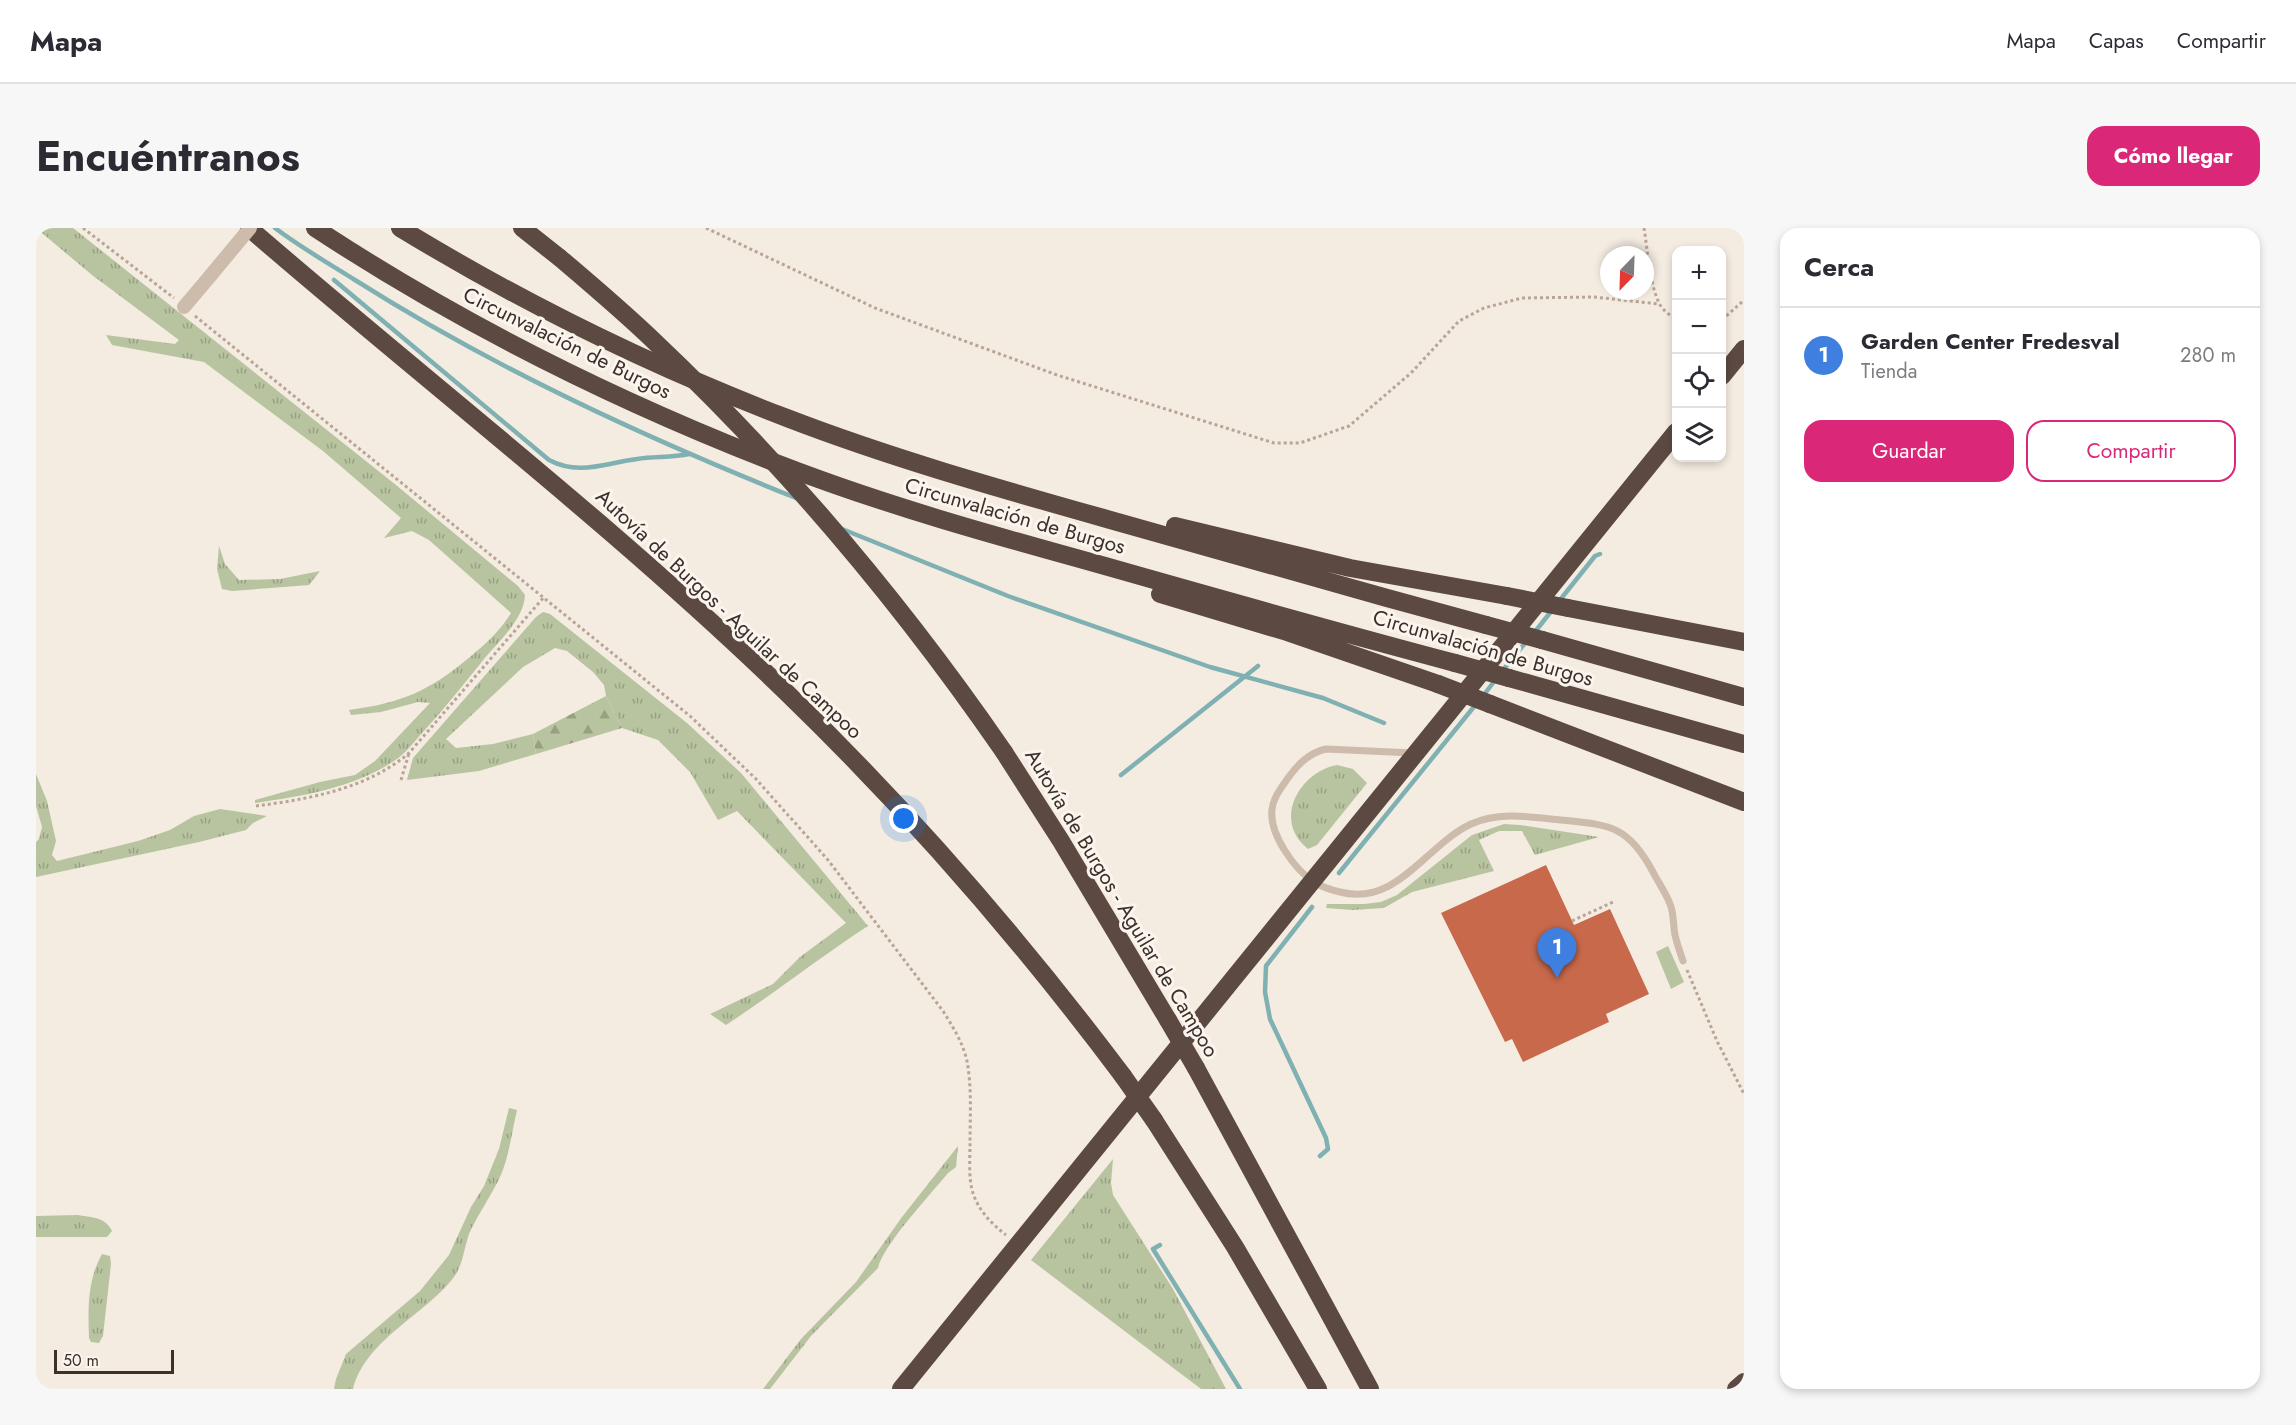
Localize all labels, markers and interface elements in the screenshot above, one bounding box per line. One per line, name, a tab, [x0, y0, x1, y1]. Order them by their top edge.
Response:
text: Mapa	[30, 21, 102, 62]
text: Mapa	[2007, 26, 2056, 56]
text: Capas	[2089, 26, 2144, 56]
text: Compartir	[2177, 26, 2266, 56]
text: Encuéntranos	[36, 126, 300, 187]
button: Cómo llegar	[2087, 126, 2260, 186]
north arrow	[1600, 246, 1654, 300]
map controls	[1672, 246, 1726, 462]
button: +	[1672, 246, 1726, 300]
text: Cerca	[1804, 248, 1874, 286]
street label: Circunvalación de Burgos	[458, 280, 676, 406]
button: −	[1672, 300, 1726, 354]
text: Garden Center Fredesval	[1861, 325, 2120, 357]
text: 1	[1818, 341, 1829, 370]
text: 280 m	[2180, 341, 2236, 370]
button: locate	[1672, 354, 1726, 408]
text: Tienda	[1861, 357, 1917, 386]
button: layers	[1672, 408, 1726, 462]
button: Guardar	[1804, 420, 2014, 482]
button: Compartir	[2026, 420, 2236, 482]
street label: Circunvalación de Burgos	[901, 470, 1129, 562]
street label: Autovía de Burgos - Aguilar de Campoo	[589, 482, 869, 746]
street label: Circunvalación de Burgos	[1369, 602, 1597, 694]
street label: Autovía de Burgos - Aguilar de Campoo	[1018, 743, 1226, 1063]
your location	[889, 804, 918, 833]
pin: 1	[1538, 928, 1576, 978]
scale bar	[54, 1347, 174, 1374]
text: 50 m	[63, 1349, 99, 1372]

